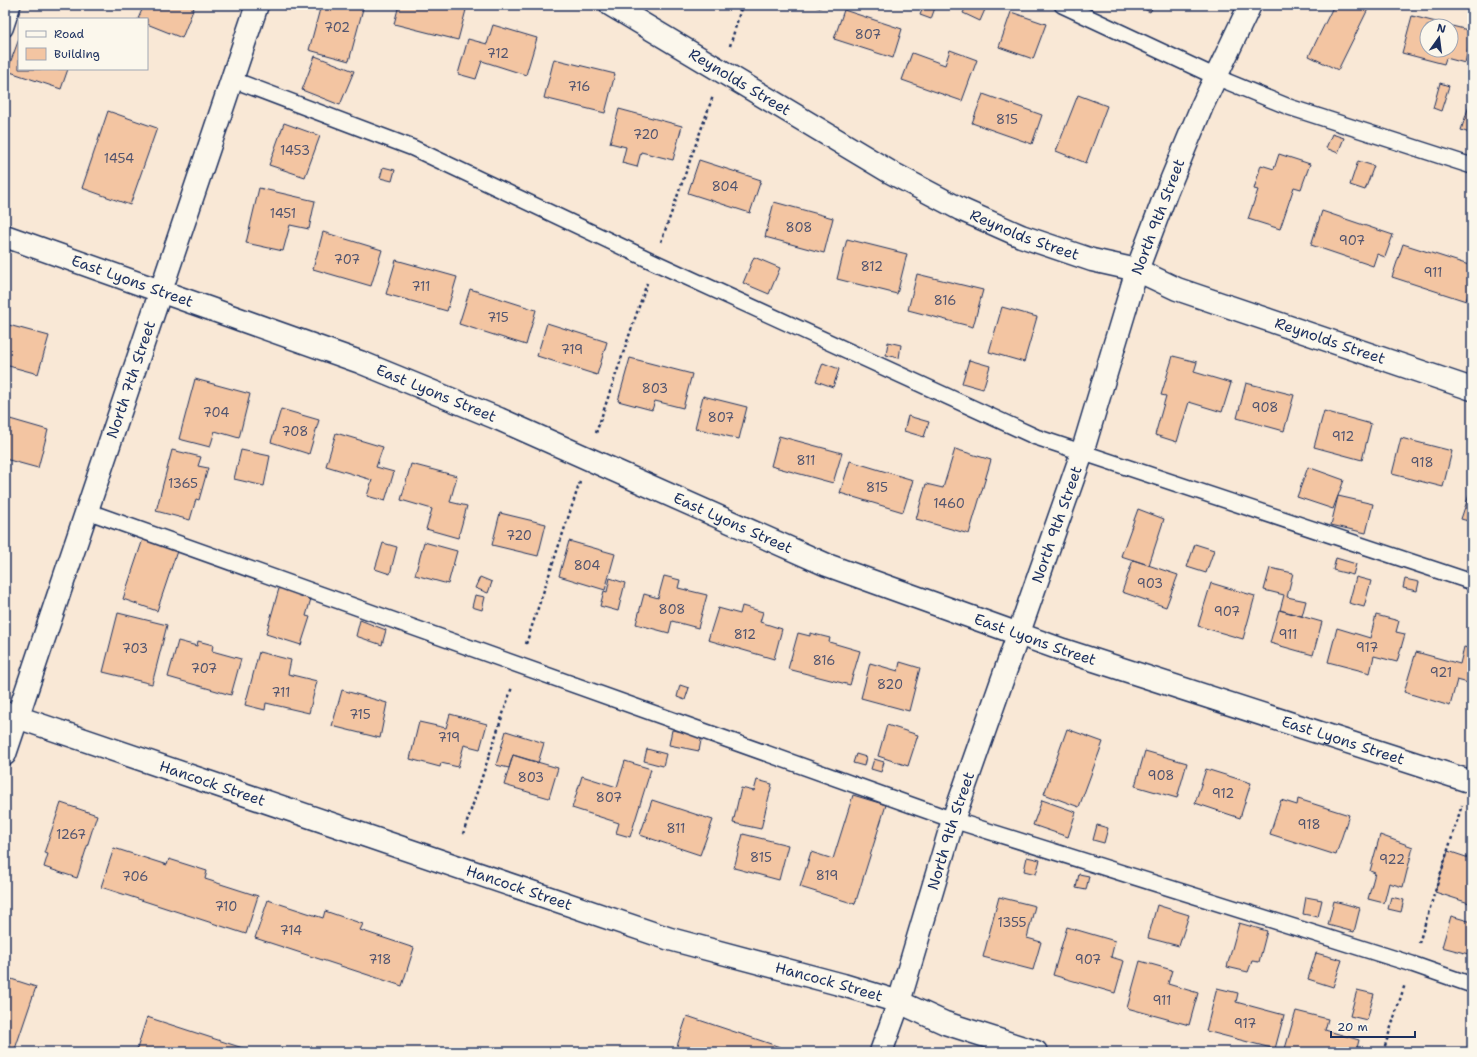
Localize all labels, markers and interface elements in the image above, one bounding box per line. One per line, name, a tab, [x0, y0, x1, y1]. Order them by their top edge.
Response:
legend	[18, 18, 148, 70]
north arrow	[1419, 18, 1459, 58]
house number: 702	[324, 19, 350, 36]
text: N	[1435, 20, 1448, 37]
text: Road	[54, 26, 85, 42]
house number: 807	[855, 26, 881, 43]
street label: Reynolds Street	[685, 44, 794, 120]
house number: 712	[487, 45, 509, 62]
text: Building	[54, 46, 100, 62]
house number: 716	[568, 78, 590, 95]
house number: 815	[996, 111, 1018, 128]
house number: 720	[633, 126, 659, 143]
house number: 1453	[280, 142, 310, 159]
house number: 1454	[104, 150, 134, 167]
street label: North 9th Street	[1127, 156, 1189, 278]
house number: 804	[712, 178, 738, 195]
house number: 1451	[270, 205, 296, 222]
street label: Reynolds Street	[967, 205, 1082, 265]
house number: 808	[786, 219, 812, 236]
house number: 907	[1339, 232, 1365, 249]
street label: East Lyons Street	[68, 250, 196, 312]
house number: 707	[334, 251, 360, 268]
house number: 812	[861, 258, 883, 275]
house number: 911	[1423, 264, 1443, 281]
house number: 711	[412, 278, 430, 295]
house number: 816	[934, 292, 956, 309]
house number: 715	[487, 309, 509, 326]
street label: Reynolds Street	[1272, 313, 1388, 369]
street label: North 7th Street	[102, 318, 160, 441]
house number: 719	[561, 341, 583, 358]
street label: East Lyons Street	[373, 360, 499, 427]
house number: 803	[642, 380, 668, 397]
house number: 908	[1252, 399, 1278, 416]
house number: 704	[203, 404, 229, 421]
house number: 807	[708, 409, 734, 426]
house number: 708	[282, 423, 308, 440]
house number: 912	[1332, 428, 1354, 445]
house number: 811	[797, 452, 816, 469]
house number: 918	[1411, 454, 1434, 471]
street label: North 9th Street	[1027, 463, 1087, 586]
house number: 1365	[168, 475, 198, 492]
house number: 815	[866, 479, 888, 496]
street label: East Lyons Street	[670, 488, 796, 558]
house number: 1460	[933, 495, 965, 512]
house number: 720	[506, 527, 532, 544]
house number: 804	[574, 557, 600, 574]
house number: 903	[1137, 575, 1163, 592]
house number: 808	[659, 601, 685, 618]
house number: 907	[1214, 603, 1240, 620]
street label: East Lyons Street	[971, 609, 1099, 670]
house number: 812	[734, 626, 756, 643]
house number: 911	[1278, 626, 1298, 643]
house number: 917	[1356, 639, 1378, 656]
house number: 703	[122, 640, 148, 657]
house number: 816	[813, 652, 835, 669]
house number: 707	[191, 660, 217, 677]
house number: 921	[1430, 664, 1452, 681]
house number: 820	[877, 676, 903, 693]
house number: 711	[272, 684, 290, 701]
house number: 715	[349, 706, 371, 723]
street label: East Lyons Street	[1279, 711, 1407, 770]
house number: 719	[438, 729, 460, 746]
street label: Hancock Street	[157, 756, 268, 811]
house number: 908	[1148, 767, 1174, 784]
house number: 803	[518, 769, 544, 786]
street label: North 9th Street	[923, 769, 979, 892]
house number: 912	[1212, 785, 1234, 802]
house number: 807	[596, 789, 622, 806]
house number: 918	[1298, 816, 1321, 833]
house number: 811	[667, 820, 686, 837]
house number: 1267	[56, 826, 86, 843]
house number: 815	[750, 849, 772, 866]
house number: 922	[1379, 851, 1405, 868]
street label: Hancock Street	[463, 860, 575, 915]
house number: 819	[816, 867, 838, 884]
house number: 706	[122, 868, 148, 885]
house number: 710	[215, 898, 237, 915]
house number: 1355	[997, 914, 1027, 931]
house number: 714	[280, 922, 302, 939]
house number: 718	[369, 951, 391, 968]
house number: 907	[1075, 951, 1101, 968]
street label: Hancock Street	[773, 957, 885, 1006]
house number: 911	[1152, 992, 1172, 1009]
scale bar	[1331, 1013, 1415, 1039]
house number: 917	[1234, 1015, 1256, 1032]
text: 20 m	[1337, 1019, 1368, 1035]

